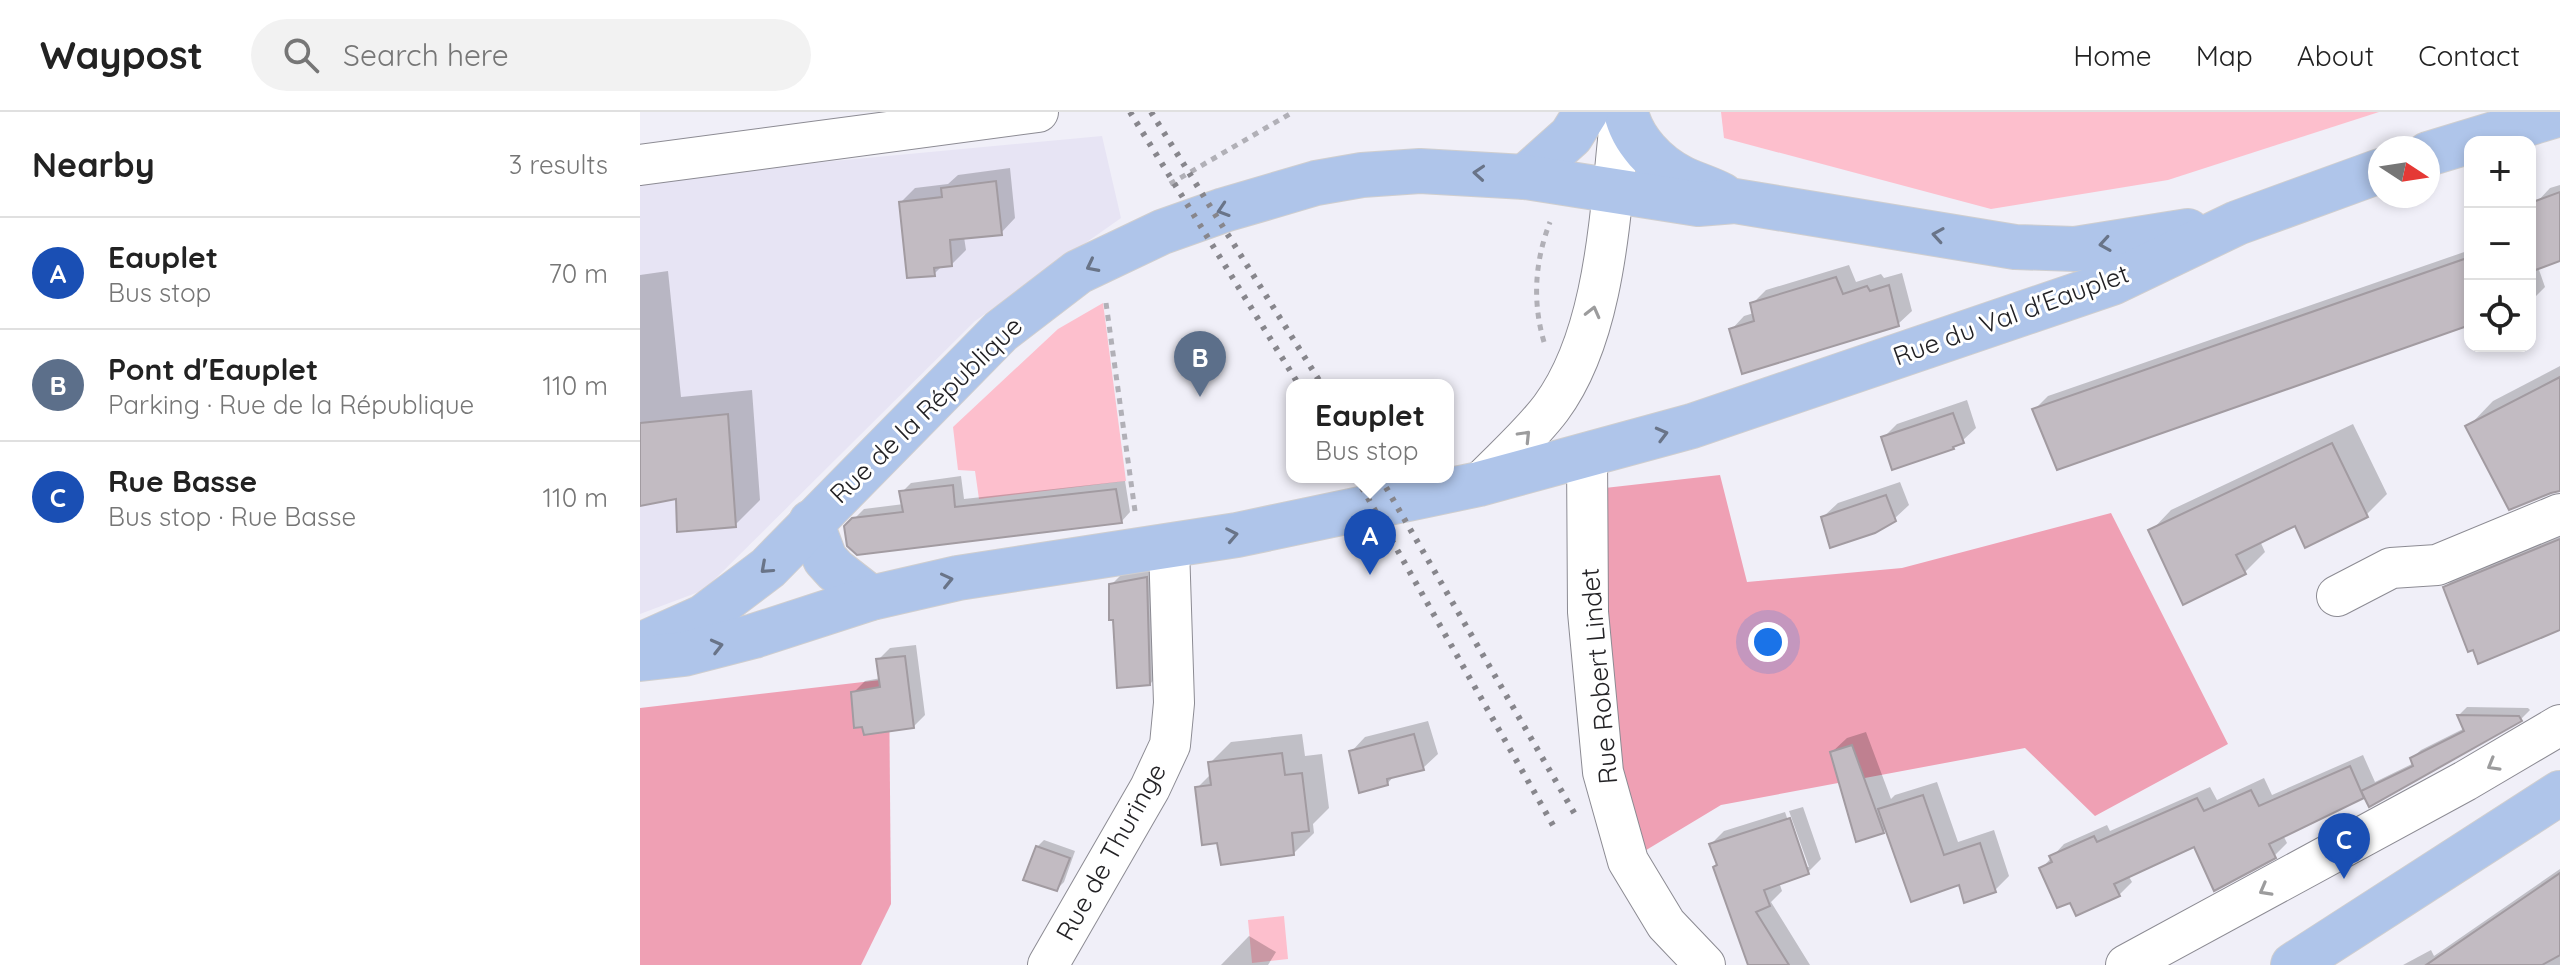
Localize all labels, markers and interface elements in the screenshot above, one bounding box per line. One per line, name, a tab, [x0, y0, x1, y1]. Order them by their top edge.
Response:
search box	[251, 19, 811, 91]
text: Waypost	[40, 31, 203, 79]
icon: search	[279, 33, 323, 77]
text: Search here	[343, 36, 509, 74]
text: Home	[2073, 38, 2152, 73]
text: Map	[2196, 38, 2253, 73]
text: About	[2297, 38, 2374, 73]
text: Contact	[2418, 38, 2520, 73]
north arrow	[2368, 136, 2440, 208]
map controls	[2464, 136, 2536, 352]
button: +	[2464, 136, 2536, 208]
text: Nearby	[32, 143, 155, 186]
text: 3 results	[509, 148, 608, 181]
one-way arrow	[1472, 165, 1485, 182]
one-way arrow	[1217, 201, 1231, 217]
button: −	[2464, 208, 2536, 280]
one-way arrow	[1931, 227, 1945, 244]
one-way arrow	[2098, 235, 2112, 252]
text: Eauplet	[108, 238, 218, 276]
one-way arrow	[1085, 256, 1100, 271]
text: A	[50, 257, 66, 290]
text: 70 m	[548, 257, 608, 290]
street label: Rue du Val d'Eauplet	[1888, 257, 2133, 373]
text: Bus stop	[108, 276, 211, 309]
button: locate	[2464, 280, 2536, 352]
one-way arrow	[1584, 305, 1601, 319]
street label: Rue de la République	[822, 309, 1029, 510]
pin: B	[1174, 331, 1226, 397]
text: Pont d'Eauplet	[108, 350, 318, 388]
text: B	[49, 369, 67, 402]
text: 110 m	[542, 369, 608, 402]
popup	[1286, 379, 1454, 483]
text: Parking · Rue de la République	[108, 388, 474, 421]
text: Eauplet	[1315, 396, 1425, 434]
one-way arrow	[1655, 426, 1669, 443]
one-way arrow	[1515, 431, 1530, 445]
text: Bus stop	[1315, 434, 1418, 467]
text: Rue Basse	[108, 462, 257, 500]
text: C	[50, 481, 66, 514]
text: 110 m	[542, 481, 608, 514]
text: Bus stop · Rue Basse	[108, 500, 356, 533]
pin: A	[1344, 509, 1396, 575]
one-way arrow	[1225, 528, 1238, 545]
one-way arrow	[761, 559, 775, 574]
street label: Rue Robert Lindet	[1573, 567, 1624, 785]
one-way arrow	[940, 572, 953, 589]
your location	[1748, 622, 1788, 662]
one-way arrow	[709, 638, 723, 655]
one-way arrow	[2487, 755, 2502, 770]
street label: Rue de Thuringe	[1048, 757, 1173, 946]
pin: C	[2318, 813, 2370, 879]
one-way arrow	[2259, 880, 2273, 895]

